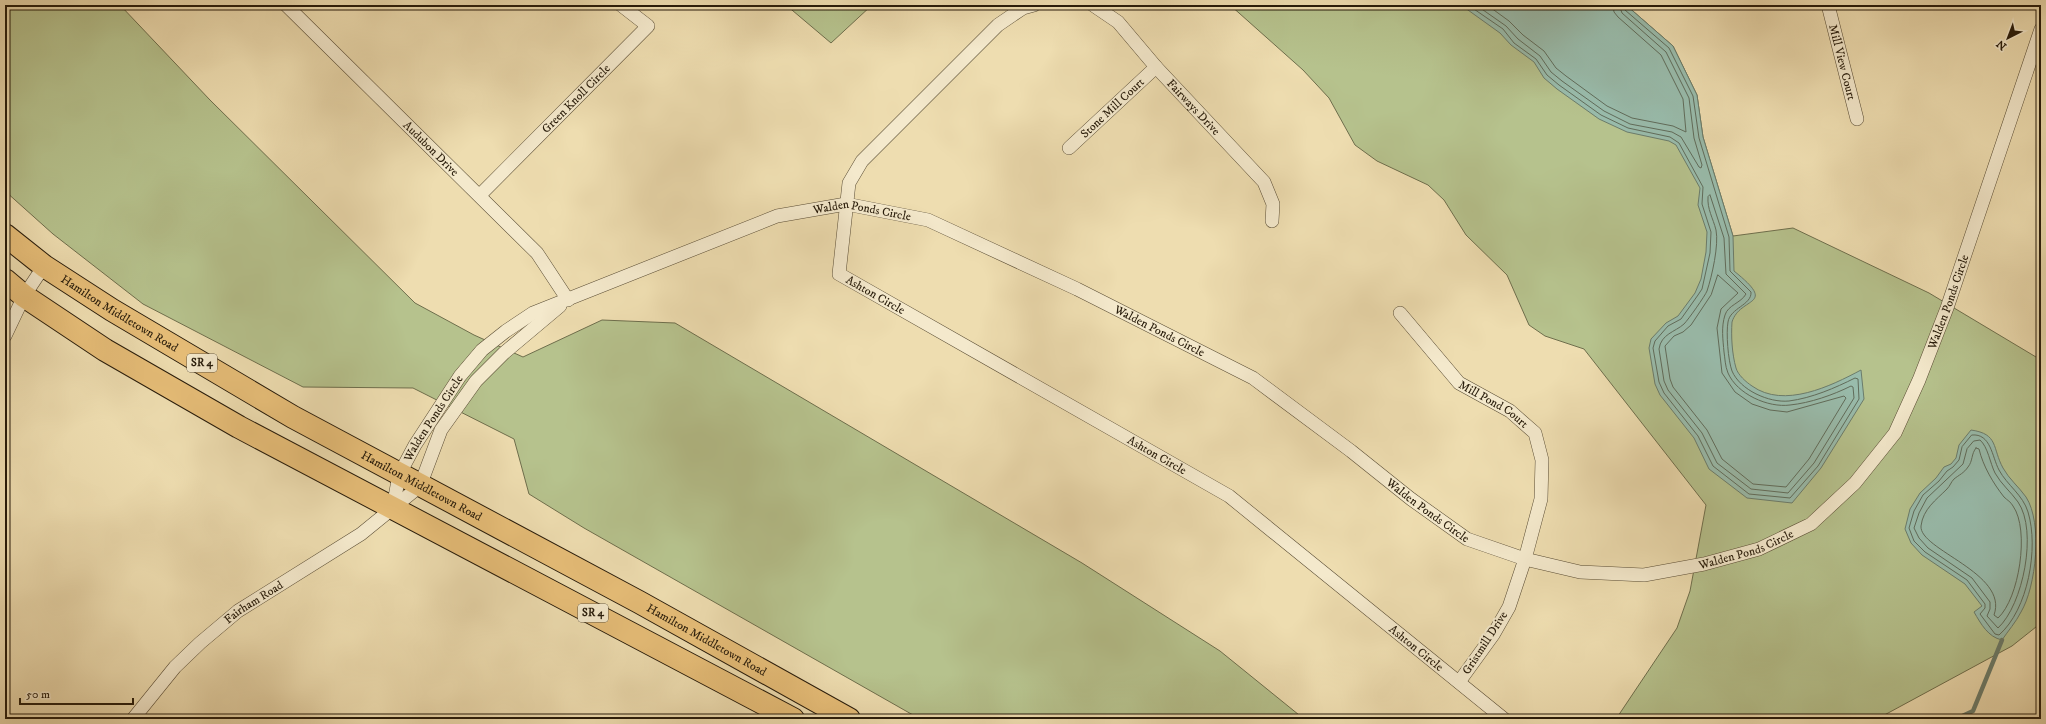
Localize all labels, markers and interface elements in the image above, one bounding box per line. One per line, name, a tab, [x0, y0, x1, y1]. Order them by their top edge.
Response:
north arrow	[1988, 18, 2028, 58]
street label: Mill View Court	[1826, 23, 1859, 102]
text: N	[1994, 36, 2010, 53]
street label: Green Knoll Circle	[538, 61, 613, 136]
street label: Stone Mill Court	[1077, 74, 1147, 141]
street label: Fairways Drive	[1164, 76, 1224, 138]
street label: Audubon Drive	[400, 118, 462, 179]
street label: Walden Ponds Circle	[811, 196, 912, 224]
street label: Walden Ponds Circle	[1924, 253, 1972, 352]
street label: Hamilton Middletown Road	[58, 271, 181, 355]
street label: Ashton Circle	[843, 272, 908, 318]
street label: Walden Ponds Circle	[1111, 301, 1207, 360]
road number: SR 4	[187, 354, 217, 372]
street label: Walden Ponds Circle	[400, 372, 466, 465]
street label: Mill Pond Court	[1456, 377, 1531, 431]
street label: Ashton Circle	[1125, 432, 1189, 478]
street label: Hamilton Middletown Road	[359, 447, 485, 524]
street label: Walden Ponds Circle	[1383, 474, 1472, 546]
street label: Walden Ponds Circle	[1696, 526, 1796, 573]
street label: Fairham Road	[221, 577, 286, 627]
street label: Hamilton Middletown Road	[644, 600, 769, 679]
road number: SR 4	[578, 604, 608, 622]
street label: Gristmill Drive	[1459, 609, 1511, 677]
street label: Ashton Circle	[1386, 621, 1447, 674]
scale bar	[20, 680, 133, 706]
text: 50 m	[26, 687, 50, 702]

